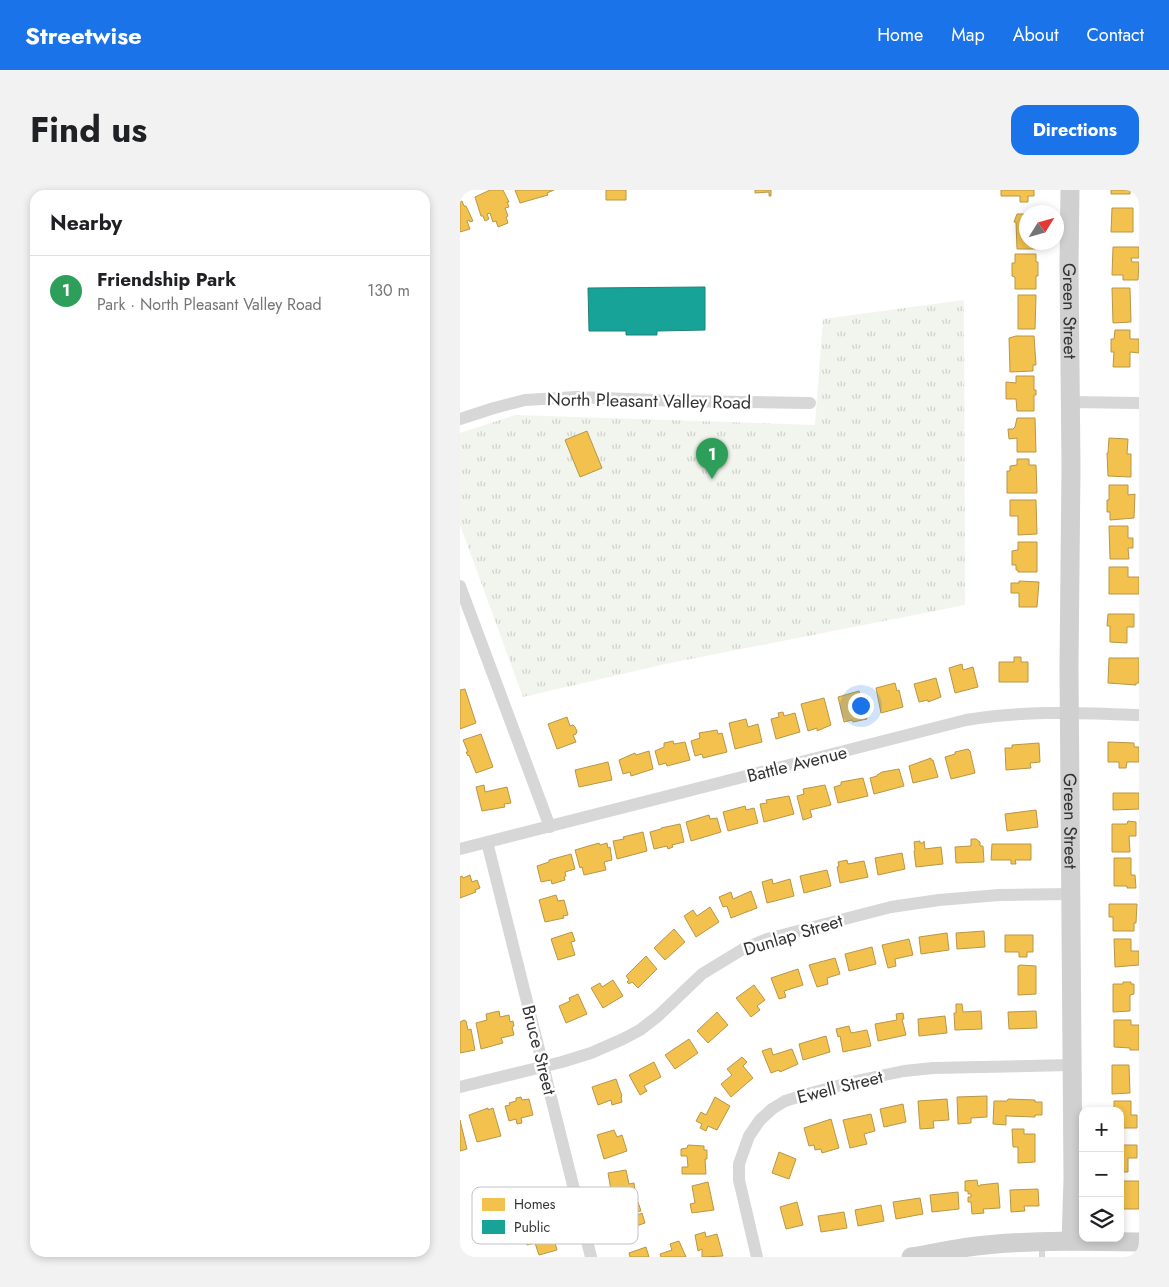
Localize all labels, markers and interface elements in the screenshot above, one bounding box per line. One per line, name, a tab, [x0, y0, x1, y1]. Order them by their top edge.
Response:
text: Streetwise	[25, 18, 142, 53]
text: Home	[877, 22, 923, 48]
text: Map	[951, 22, 985, 48]
text: About	[1013, 22, 1058, 48]
text: Contact	[1086, 22, 1144, 48]
text: Find us	[30, 105, 147, 155]
button: Directions	[1011, 105, 1139, 155]
north arrow	[1019, 205, 1064, 250]
text: Nearby	[50, 208, 122, 238]
street label: Green Street	[1056, 263, 1083, 360]
text: Friendship Park	[97, 266, 236, 293]
text: 1	[62, 279, 70, 302]
text: 130 m	[367, 279, 410, 302]
text: Park · North Pleasant Valley Road	[97, 293, 322, 316]
street label: North Pleasant Valley Road	[547, 386, 751, 416]
pin: 1	[696, 438, 728, 479]
your location	[848, 693, 874, 719]
street label: Battle Avenue	[744, 739, 850, 789]
street label: Green Street	[1057, 773, 1084, 870]
street label: Dunlap Street	[740, 907, 846, 962]
street label: Bruce Street	[515, 1002, 563, 1098]
street label: Ewell Street	[794, 1064, 886, 1110]
map controls	[1079, 1107, 1124, 1242]
button: +	[1079, 1107, 1124, 1152]
button: −	[1079, 1152, 1124, 1197]
legend	[472, 1187, 638, 1244]
text: Homes	[514, 1194, 556, 1214]
button: layers	[1079, 1197, 1124, 1242]
text: Public	[514, 1217, 550, 1237]

